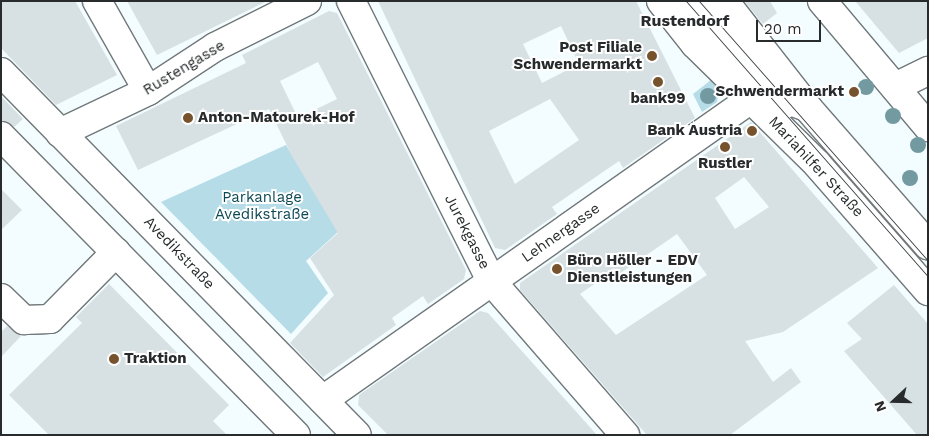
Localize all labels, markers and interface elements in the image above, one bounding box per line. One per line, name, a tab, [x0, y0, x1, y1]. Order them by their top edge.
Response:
scale bar	[759, 10, 824, 42]
district label: Rustendorf	[641, 11, 729, 31]
text: 20 m	[764, 20, 802, 38]
street label: Rustengasse	[140, 37, 228, 99]
place label: Post Filiale Schwendermarkt	[514, 38, 642, 73]
marker: Post Filiale Schwendermarkt	[646, 50, 658, 62]
marker: bank99	[652, 76, 664, 88]
place label: Schwendermarkt	[716, 83, 844, 101]
marker: Schwendermarkt	[848, 86, 860, 98]
place label: bank99	[630, 90, 686, 108]
place label: Anton-Matourek-Hof	[198, 109, 355, 127]
marker: Anton-Matourek-Hof	[182, 112, 194, 124]
street label: Mariahilfer Straße	[765, 113, 867, 221]
place label: Bank Austria	[647, 122, 742, 140]
marker: Bank Austria	[746, 125, 758, 137]
marker: Rustler	[719, 141, 731, 153]
place label: Rustler	[698, 155, 752, 173]
park label: Parkanlage Avedikstraße	[215, 188, 309, 223]
street label: Jurekgasse	[440, 192, 494, 272]
street label: Lehnergasse	[518, 199, 604, 267]
street label: Avedikstraße	[140, 213, 218, 293]
place label: Büro Höller - EDV Dienstleistungen	[567, 251, 698, 286]
marker: Büro Höller - EDV Dienstleistungen	[551, 263, 563, 275]
place label: Traktion	[124, 350, 186, 368]
marker: Traktion	[108, 353, 120, 365]
north arrow	[869, 376, 919, 426]
text: N	[871, 399, 889, 414]

